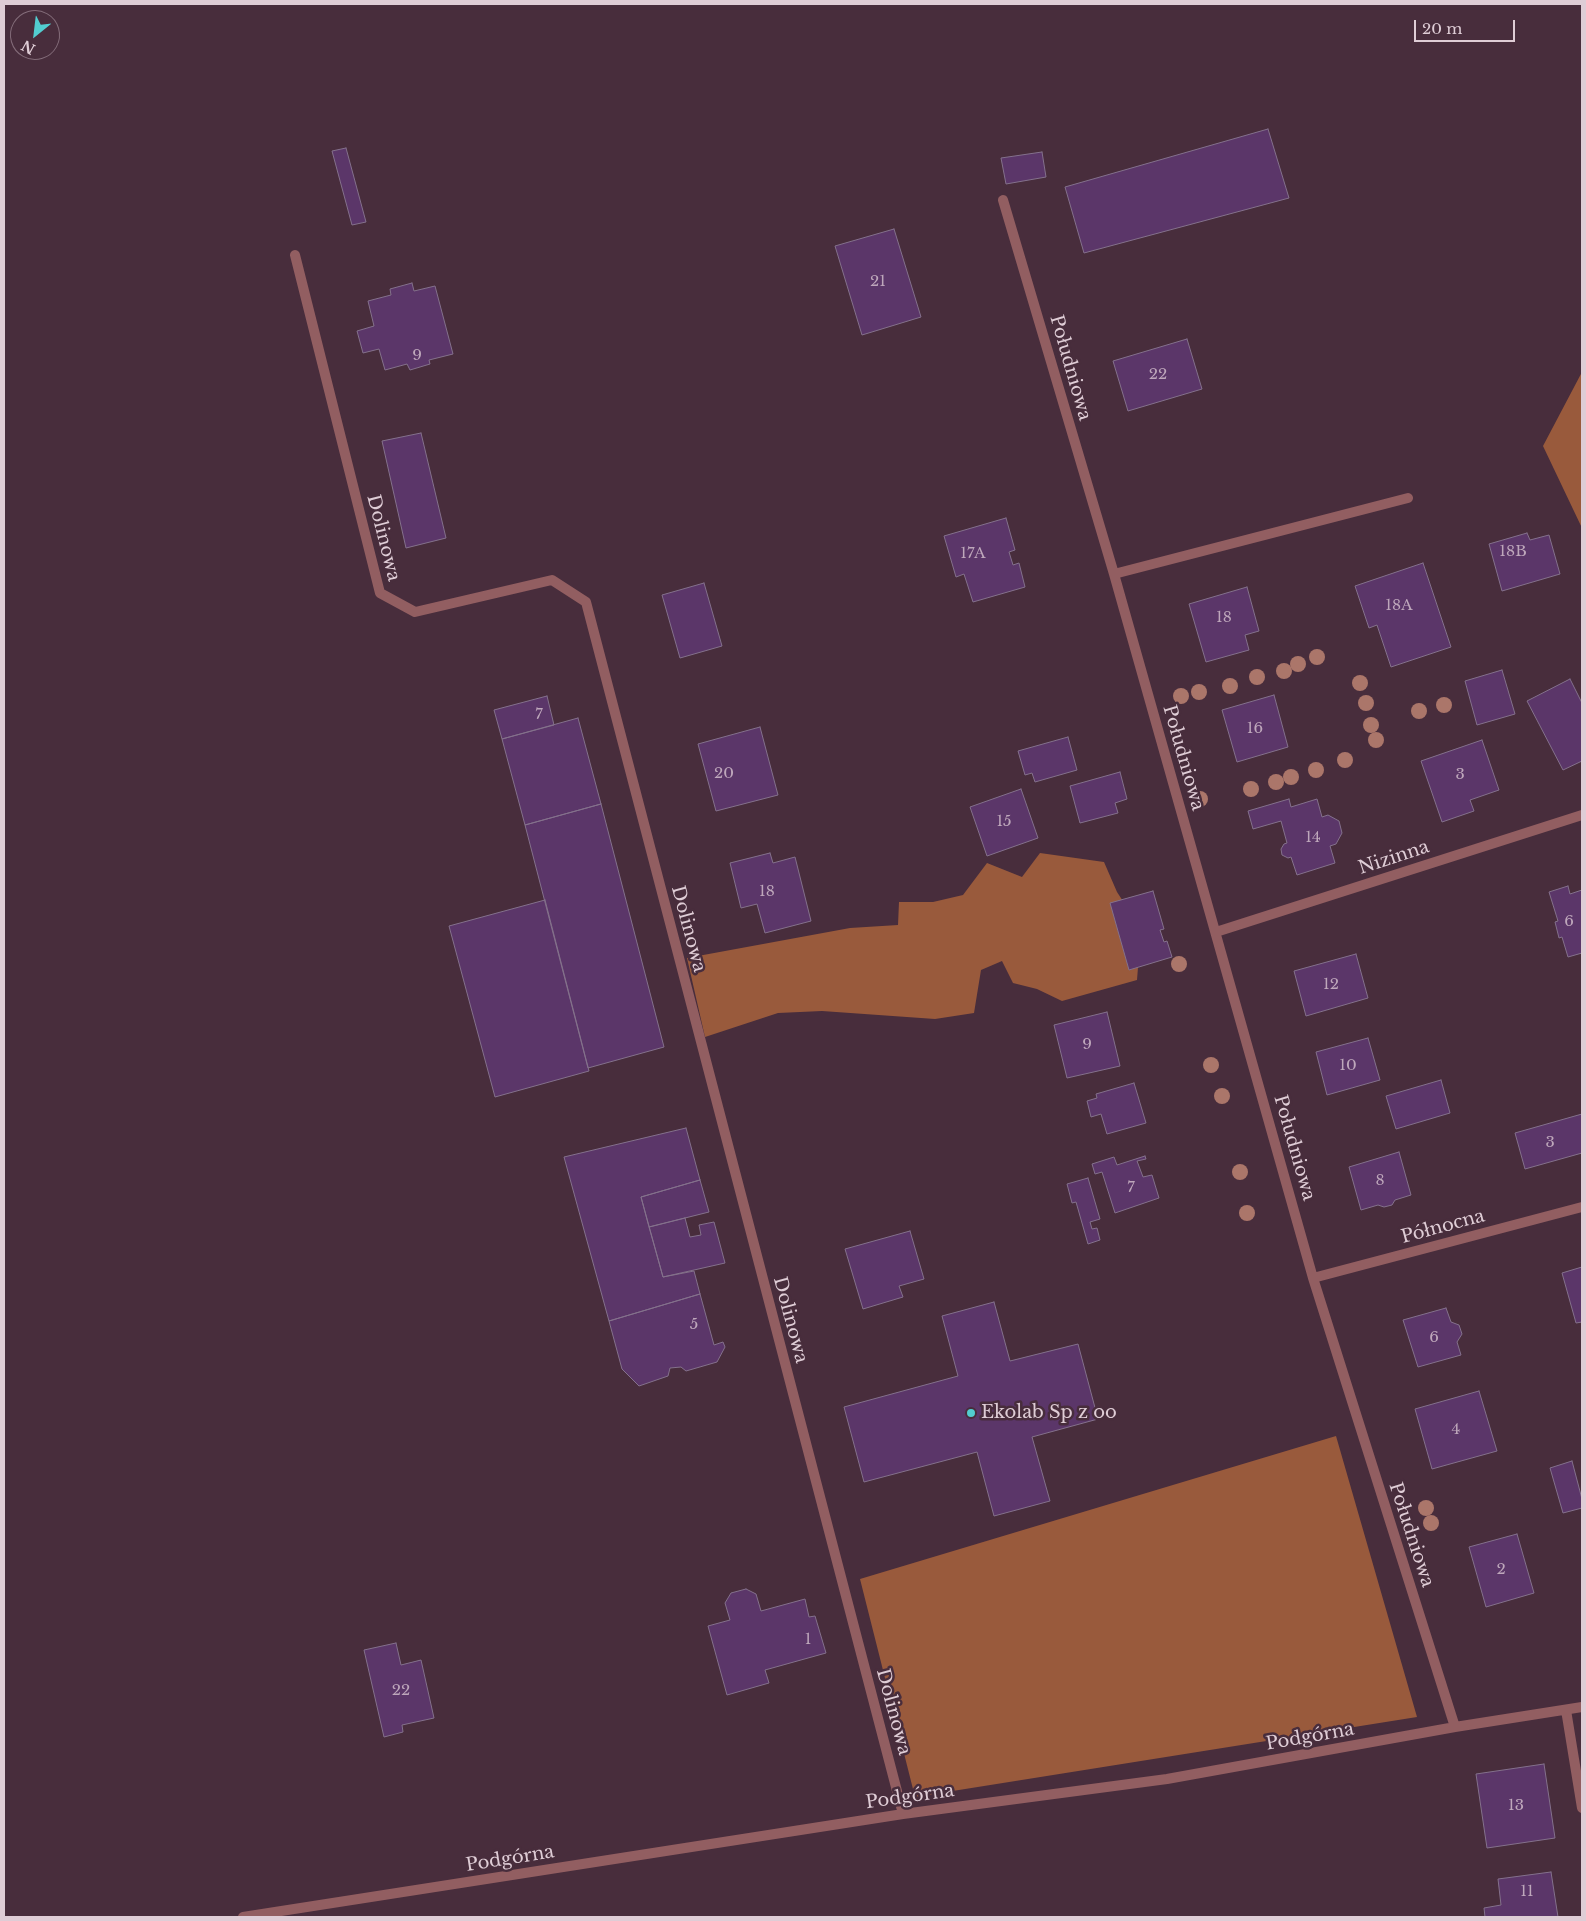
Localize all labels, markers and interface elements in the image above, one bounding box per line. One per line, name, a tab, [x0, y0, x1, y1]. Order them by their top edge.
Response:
north arrow	[10, 10, 60, 60]
scale bar	[1416, 10, 1517, 42]
text: 20 m	[1422, 19, 1462, 38]
text: N	[18, 36, 38, 58]
house number: 21	[870, 273, 886, 291]
street label: Południowa	[1045, 313, 1095, 423]
house number: 9	[412, 347, 422, 365]
house number: 22	[1149, 366, 1167, 384]
street label: Dolinowa	[362, 492, 404, 584]
house number: 18B	[1499, 543, 1527, 561]
house number: 17A	[960, 545, 986, 563]
house number: 18A	[1385, 597, 1413, 615]
house number: 18	[1216, 609, 1232, 627]
street label: Południowa	[1158, 703, 1208, 813]
house number: 7	[535, 706, 543, 724]
house number: 16	[1247, 720, 1263, 738]
house number: 20	[714, 765, 734, 783]
house number: 3	[1455, 766, 1465, 784]
house number: 15	[996, 813, 1012, 831]
house number: 14	[1305, 829, 1321, 847]
street label: Nizinna	[1356, 836, 1432, 880]
street label: Dolinowa	[666, 883, 710, 975]
house number: 18	[759, 883, 775, 901]
house number: 6	[1564, 913, 1574, 931]
house number: 12	[1323, 976, 1339, 994]
house number: 9	[1082, 1036, 1092, 1054]
house number: 10	[1339, 1057, 1357, 1075]
street label: Południowa	[1269, 1093, 1319, 1203]
house number: 3	[1545, 1134, 1555, 1152]
house number: 8	[1375, 1172, 1385, 1190]
house number: 7	[1127, 1179, 1135, 1197]
street label: Północna	[1399, 1205, 1487, 1249]
street label: Dolinowa	[768, 1274, 812, 1366]
house number: 5	[690, 1316, 698, 1334]
house number: 6	[1429, 1329, 1439, 1347]
place label: Ekolab Sp z oo	[981, 1402, 1117, 1424]
marker: Ekolab Sp z oo	[965, 1407, 977, 1419]
house number: 4	[1452, 1421, 1460, 1439]
street label: Południowa	[1384, 1480, 1438, 1590]
house number: 2	[1496, 1561, 1506, 1579]
house number: 1	[805, 1631, 811, 1649]
street label: Dolinowa	[871, 1666, 915, 1758]
house number: 22	[392, 1682, 410, 1700]
street label: Podgórna	[1264, 1719, 1356, 1755]
street label: Podgórna	[864, 1780, 956, 1814]
house number: 13	[1508, 1797, 1524, 1815]
street label: Podgórna	[464, 1841, 556, 1877]
house number: 11	[1520, 1883, 1534, 1901]

